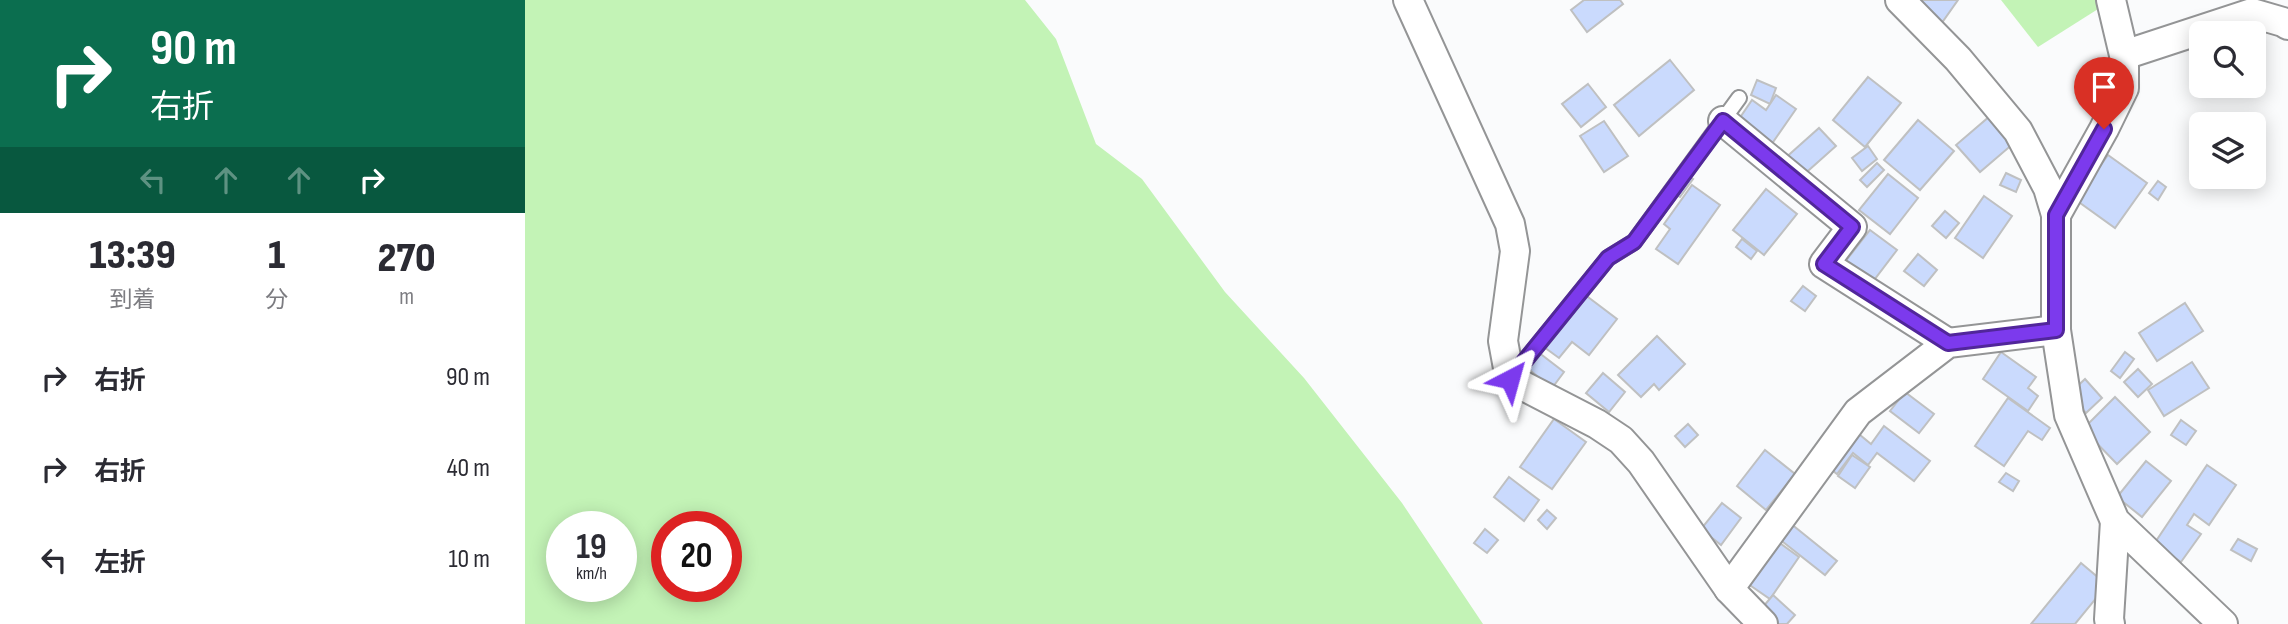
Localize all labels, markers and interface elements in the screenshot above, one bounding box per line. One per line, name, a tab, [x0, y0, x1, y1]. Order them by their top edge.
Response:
text: 90 m	[150, 20, 237, 79]
map controls	[2189, 21, 2266, 189]
button: search	[2189, 21, 2266, 98]
icon: right	[35, 28, 126, 119]
pin	[2074, 57, 2134, 129]
icon: arrive	[2085, 68, 2123, 106]
text: 右折	[150, 88, 214, 127]
button: layers	[2189, 112, 2266, 189]
icon: left	[134, 161, 172, 199]
icon: ahead	[207, 161, 245, 199]
icon: ahead	[280, 161, 318, 199]
icon: right	[353, 161, 391, 199]
text: 13:39	[89, 230, 176, 281]
text: 1	[268, 230, 285, 281]
text: 270	[377, 233, 436, 284]
text: m	[399, 283, 414, 311]
text: 到着	[110, 286, 156, 314]
text: 分	[265, 286, 288, 314]
position arrow	[1473, 342, 1547, 416]
icon: right	[35, 359, 73, 397]
text: 90 m	[446, 362, 490, 393]
text: 右折	[94, 366, 146, 397]
icon: right	[35, 450, 73, 488]
text: 40 m	[447, 453, 490, 484]
text: 右折	[94, 457, 146, 488]
speed limit sign: 20	[651, 511, 742, 602]
text: 19	[576, 526, 607, 569]
icon: left	[35, 541, 73, 579]
text: 10 m	[448, 544, 490, 575]
text: 左折	[94, 548, 146, 579]
text: km/h	[576, 563, 607, 584]

